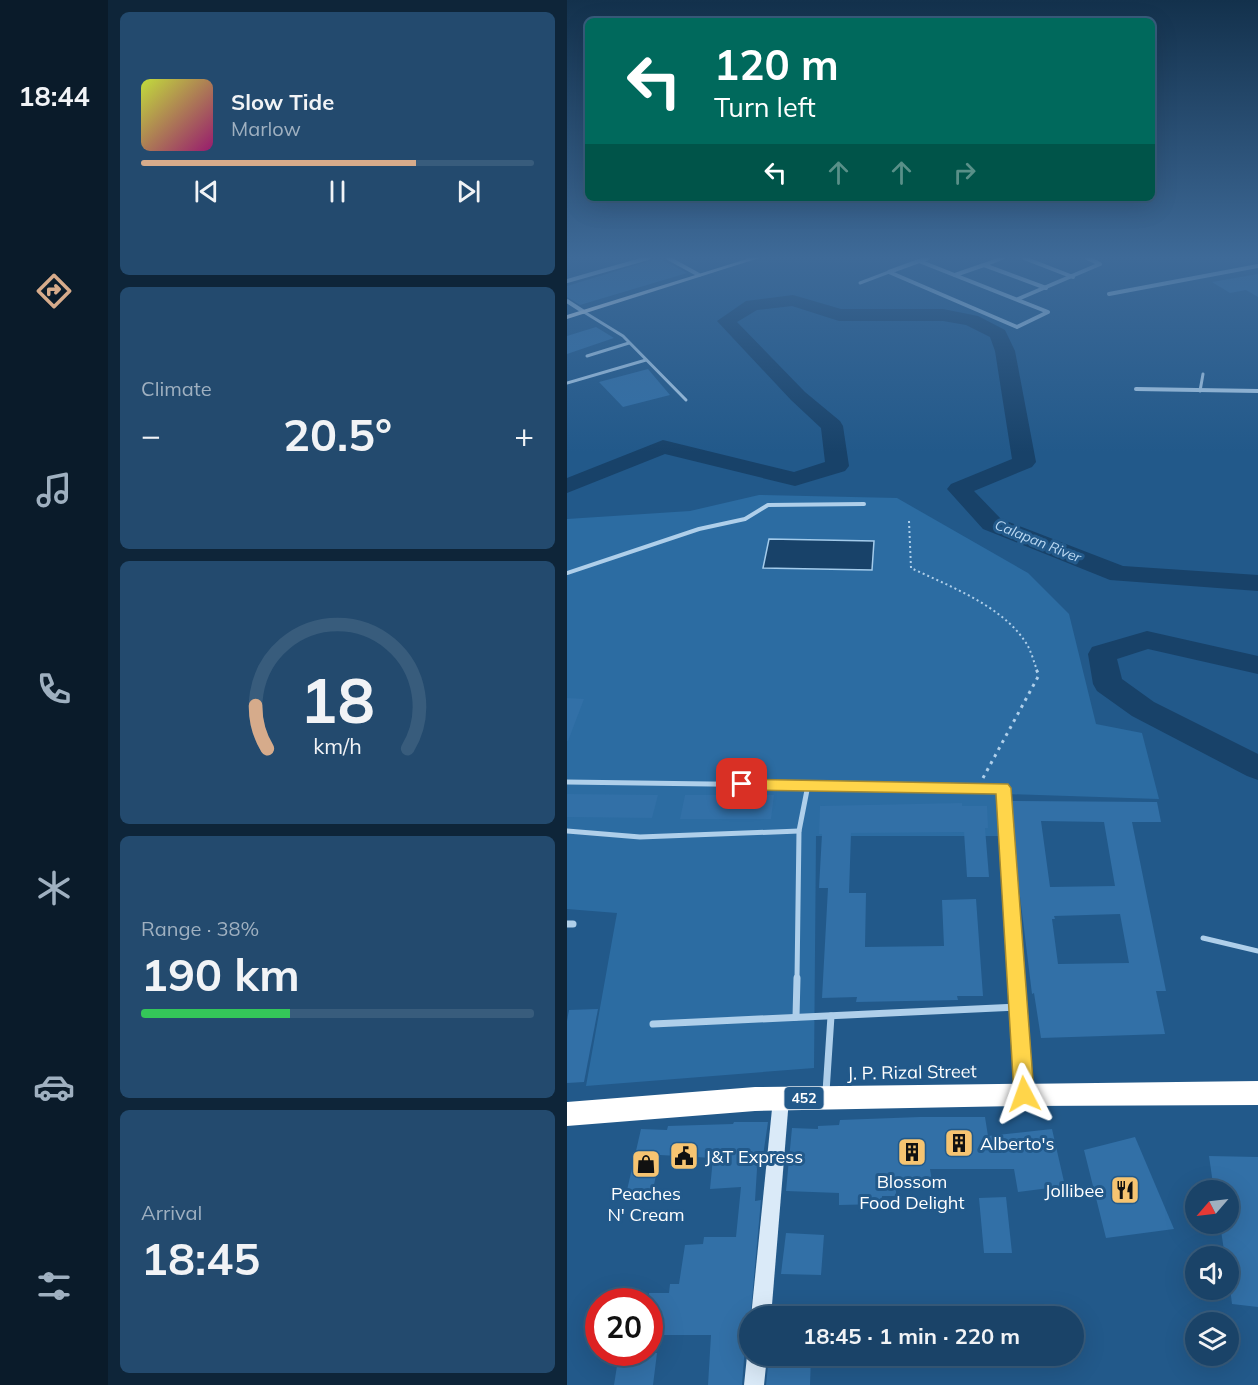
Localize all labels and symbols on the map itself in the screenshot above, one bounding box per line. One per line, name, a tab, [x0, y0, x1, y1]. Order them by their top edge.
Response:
water label: Calapan River	[992, 516, 1084, 567]
pin	[716, 758, 767, 809]
street label: J. P. Rizal Street	[847, 1059, 977, 1085]
position arrow	[992, 1062, 1056, 1126]
road number: 452	[785, 1087, 823, 1109]
building icon: Alberto's	[943, 1127, 975, 1159]
place label: Alberto's	[980, 1132, 1055, 1155]
building icon: Blossom Food Delight	[896, 1136, 928, 1168]
public building icon: J&T Express	[668, 1140, 700, 1172]
place label: J&T Express	[705, 1145, 803, 1168]
shop icon: Peaches N' Cream	[630, 1148, 662, 1180]
place label: Blossom Food Delight	[859, 1170, 965, 1214]
restaurant icon: Jollibee	[1109, 1174, 1141, 1206]
place label: Jollibee	[1045, 1179, 1104, 1202]
north arrow	[1185, 1180, 1239, 1234]
place label: Peaches N' Cream	[607, 1182, 685, 1226]
speed limit sign: 20	[585, 1288, 663, 1366]

